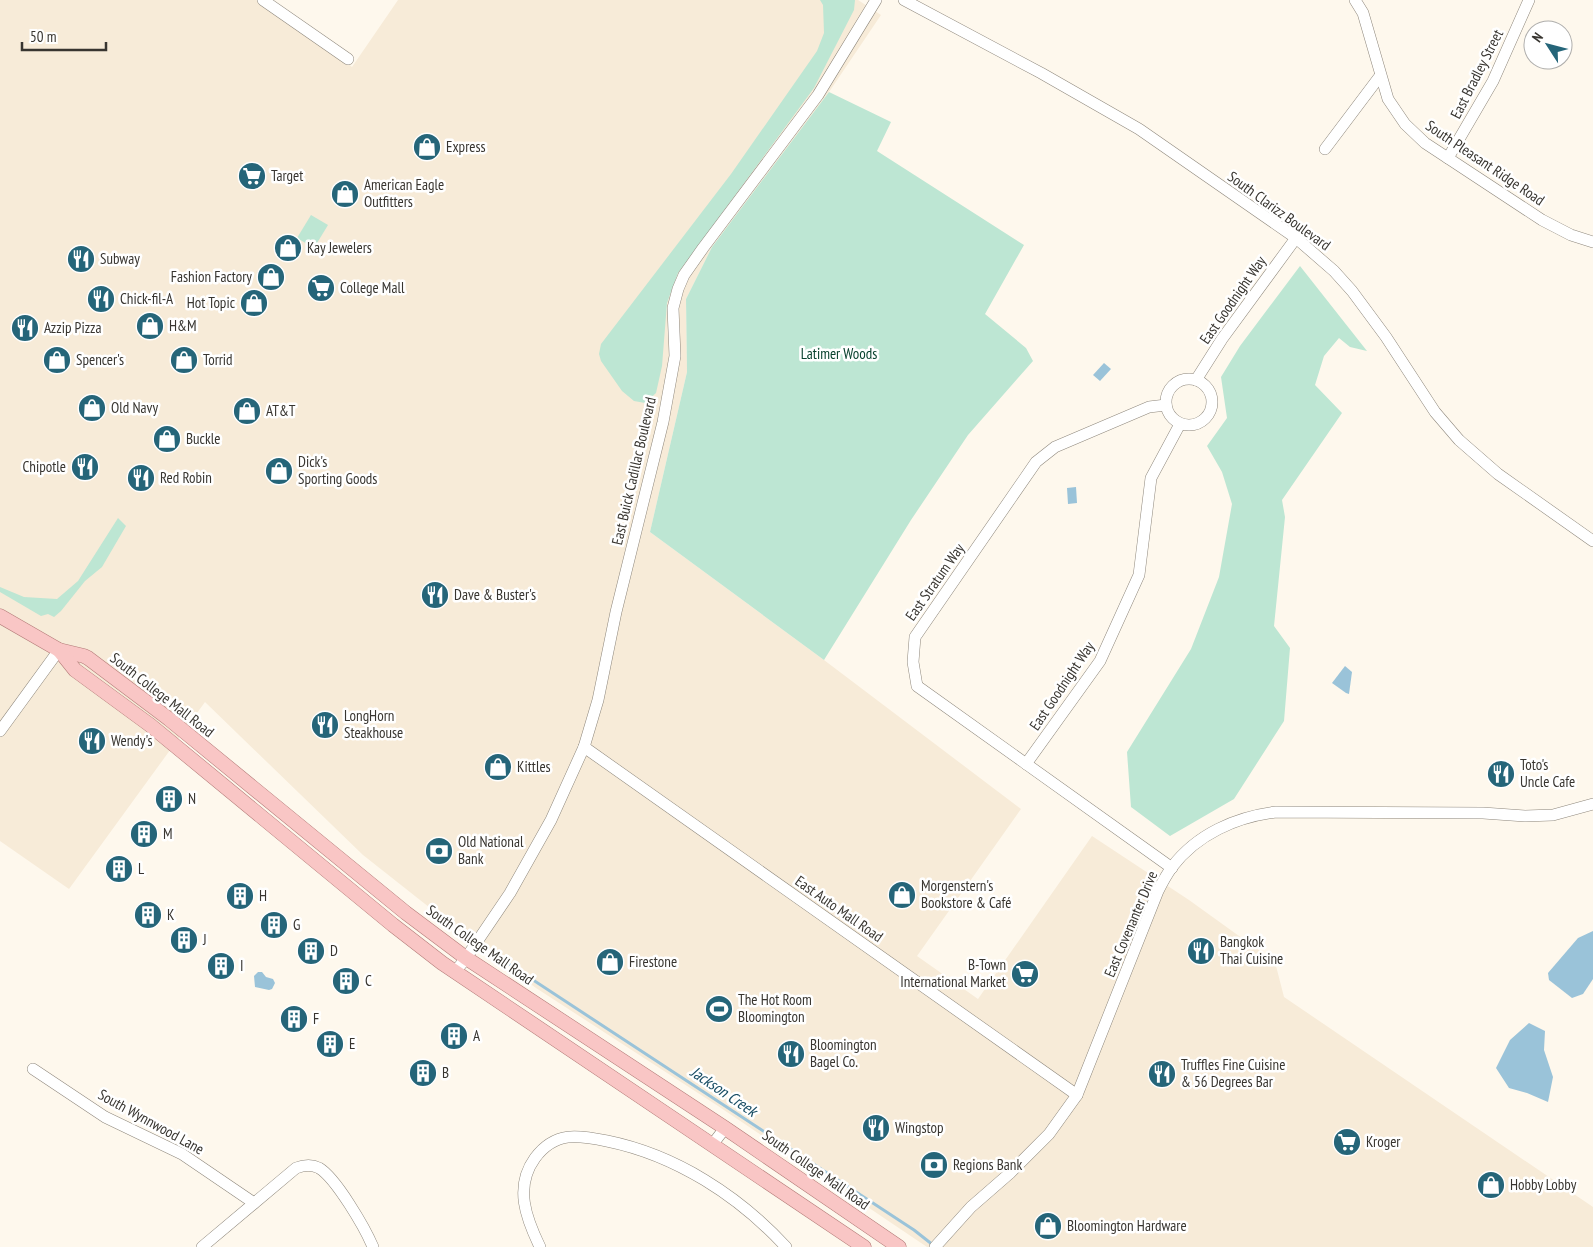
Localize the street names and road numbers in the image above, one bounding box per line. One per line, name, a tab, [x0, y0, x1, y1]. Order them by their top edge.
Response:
street label: East Bradley Street	[1446, 26, 1507, 121]
street label: South Pleasant Ridge Road	[1422, 116, 1548, 209]
street label: South Clarizz Boulevard	[1224, 167, 1334, 254]
street label: East Goodnight Way	[1195, 252, 1270, 347]
street label: East Buick Cadillac Boulevard	[607, 395, 660, 547]
street label: East Stratum Way	[901, 539, 968, 624]
street label: East Goodnight Way	[1025, 637, 1098, 734]
street label: South College Mall Road	[107, 648, 218, 741]
street label: East Covenanter Drive	[1100, 868, 1161, 980]
street label: East Auto Mall Road	[792, 871, 887, 946]
street label: South College Mall Road	[423, 901, 538, 989]
street label: South Wynnwood Lane	[95, 1085, 207, 1158]
street label: South College Mall Road	[759, 1126, 874, 1214]

